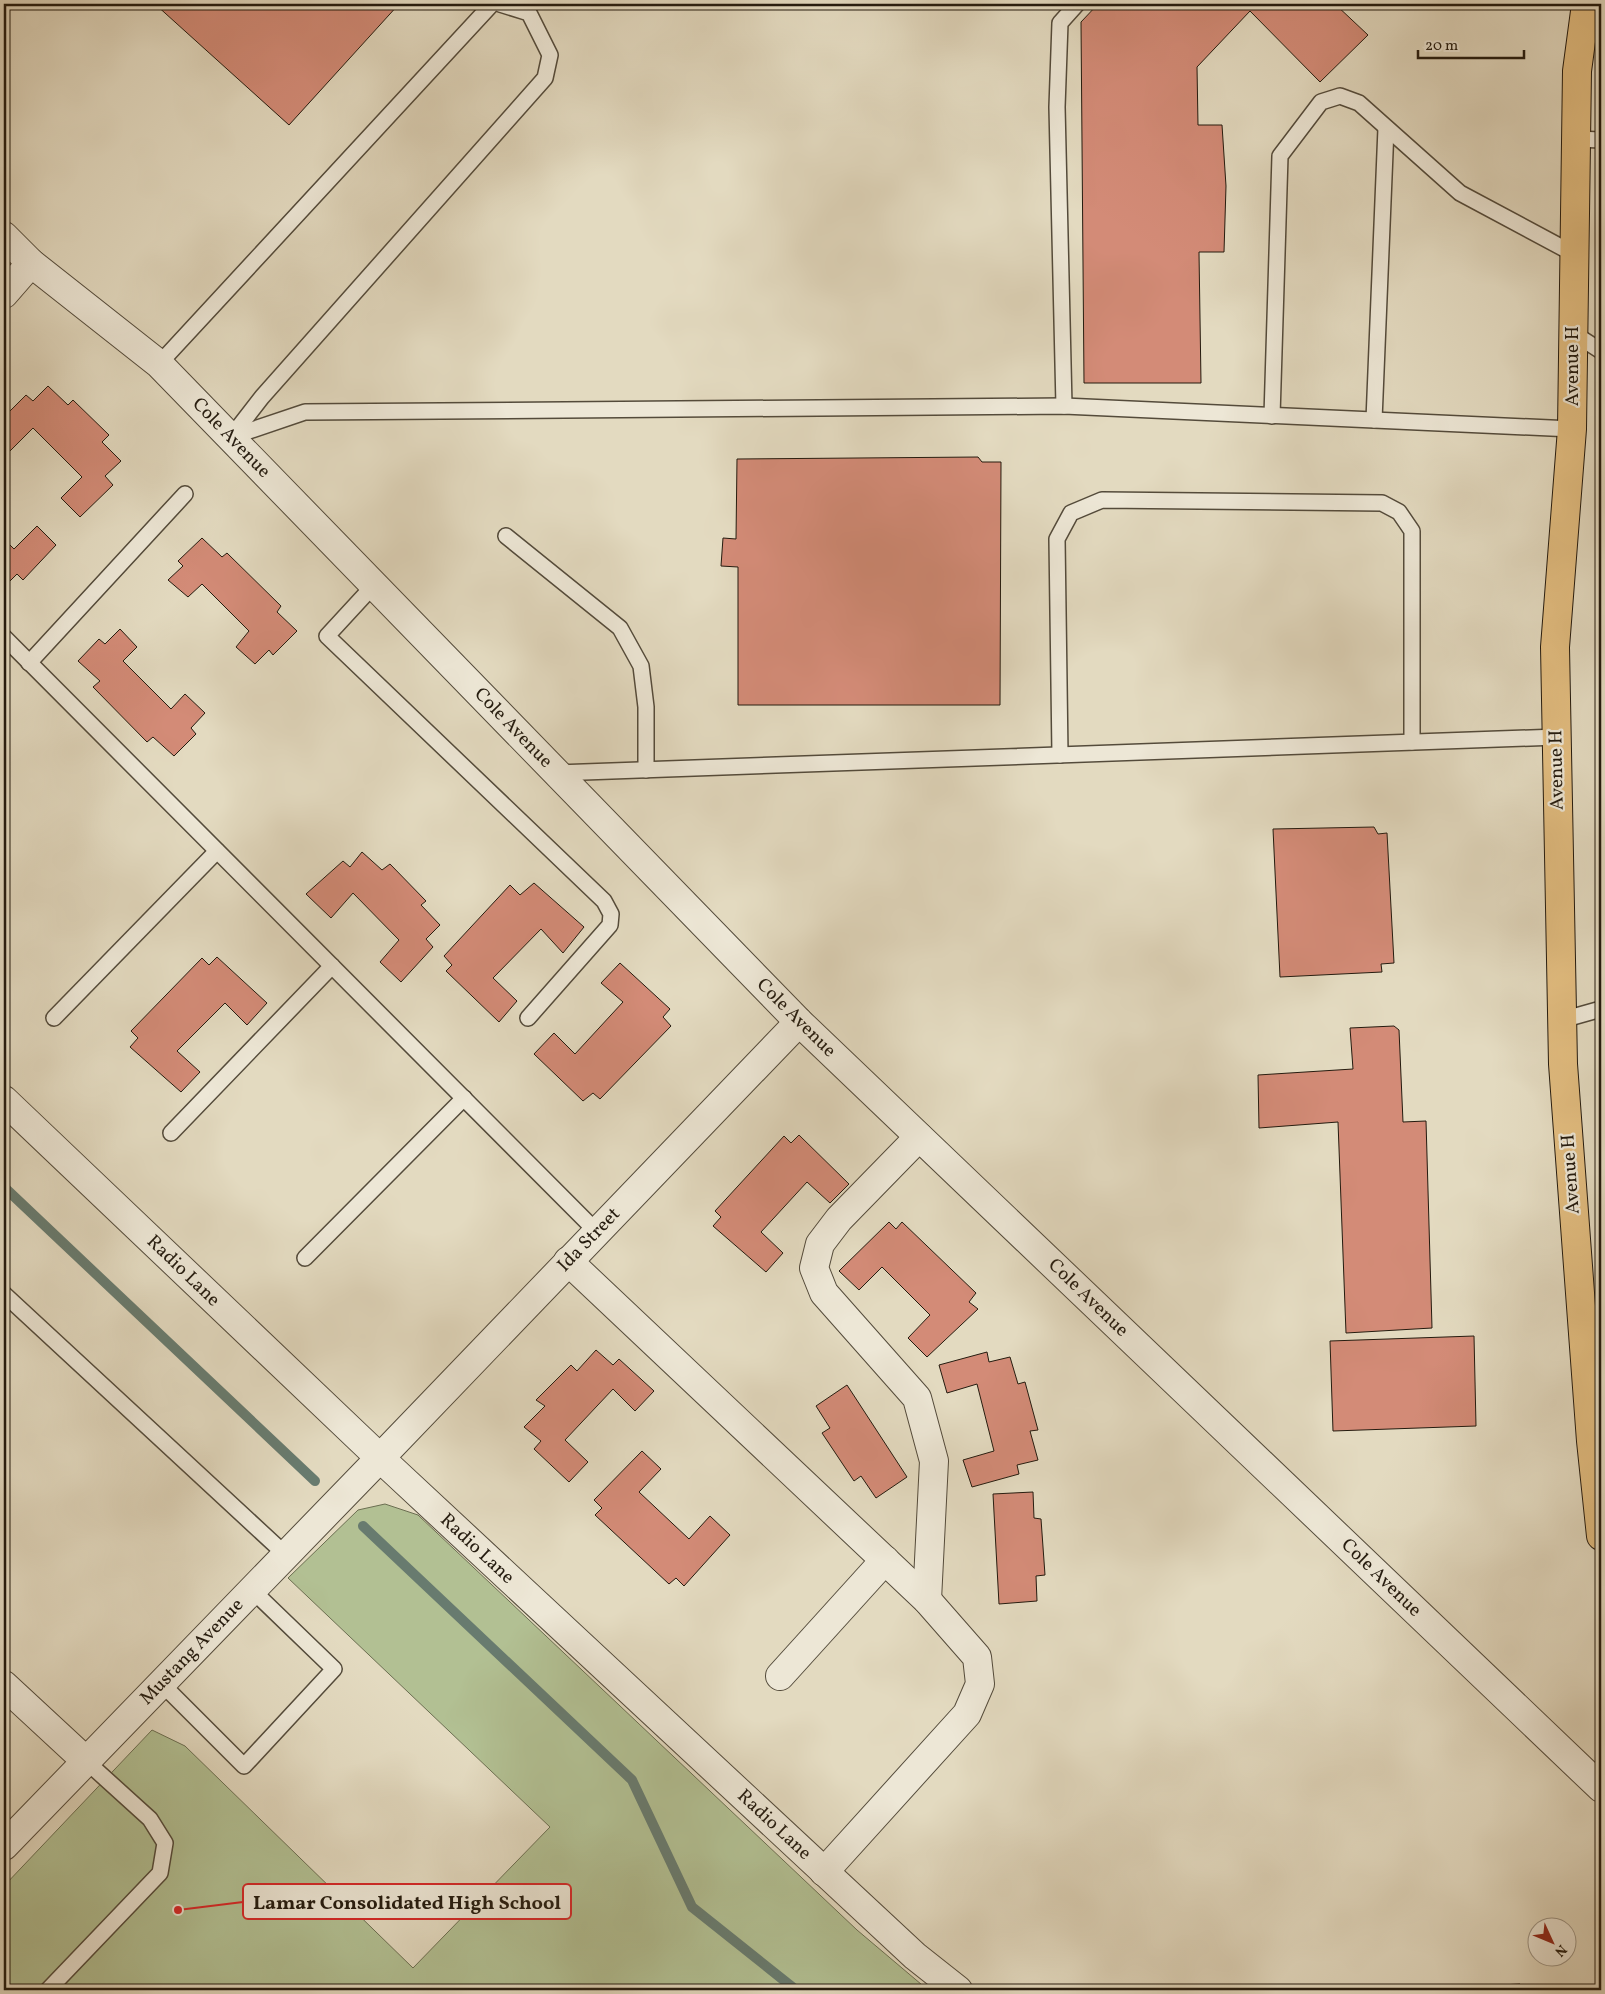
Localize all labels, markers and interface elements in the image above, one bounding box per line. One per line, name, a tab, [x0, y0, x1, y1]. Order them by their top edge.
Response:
scale bar	[1418, 28, 1524, 60]
text: 20 m	[1425, 36, 1458, 57]
street label: Avenue H	[1560, 326, 1586, 406]
street label: Cole Avenue	[186, 392, 276, 484]
street label: Cole Avenue	[468, 682, 558, 774]
street label: Avenue H	[1543, 730, 1571, 810]
street label: Cole Avenue	[750, 972, 842, 1064]
street label: Avenue H	[1555, 1133, 1587, 1215]
street label: Ida Street	[552, 1202, 627, 1278]
street label: Radio Lane	[140, 1229, 226, 1313]
street label: Cole Avenue	[1042, 1253, 1134, 1343]
street label: Radio Lane	[434, 1508, 520, 1590]
street label: Cole Avenue	[1335, 1533, 1427, 1623]
street label: Mustang Avenue	[134, 1593, 250, 1711]
street label: Radio Lane	[731, 1784, 817, 1866]
callout: Lamar Consolidated High School	[243, 1884, 571, 1919]
text: Lamar Consolidated High School	[253, 1890, 561, 1918]
north arrow	[1528, 1916, 1578, 1966]
text: N	[1550, 1940, 1571, 1960]

